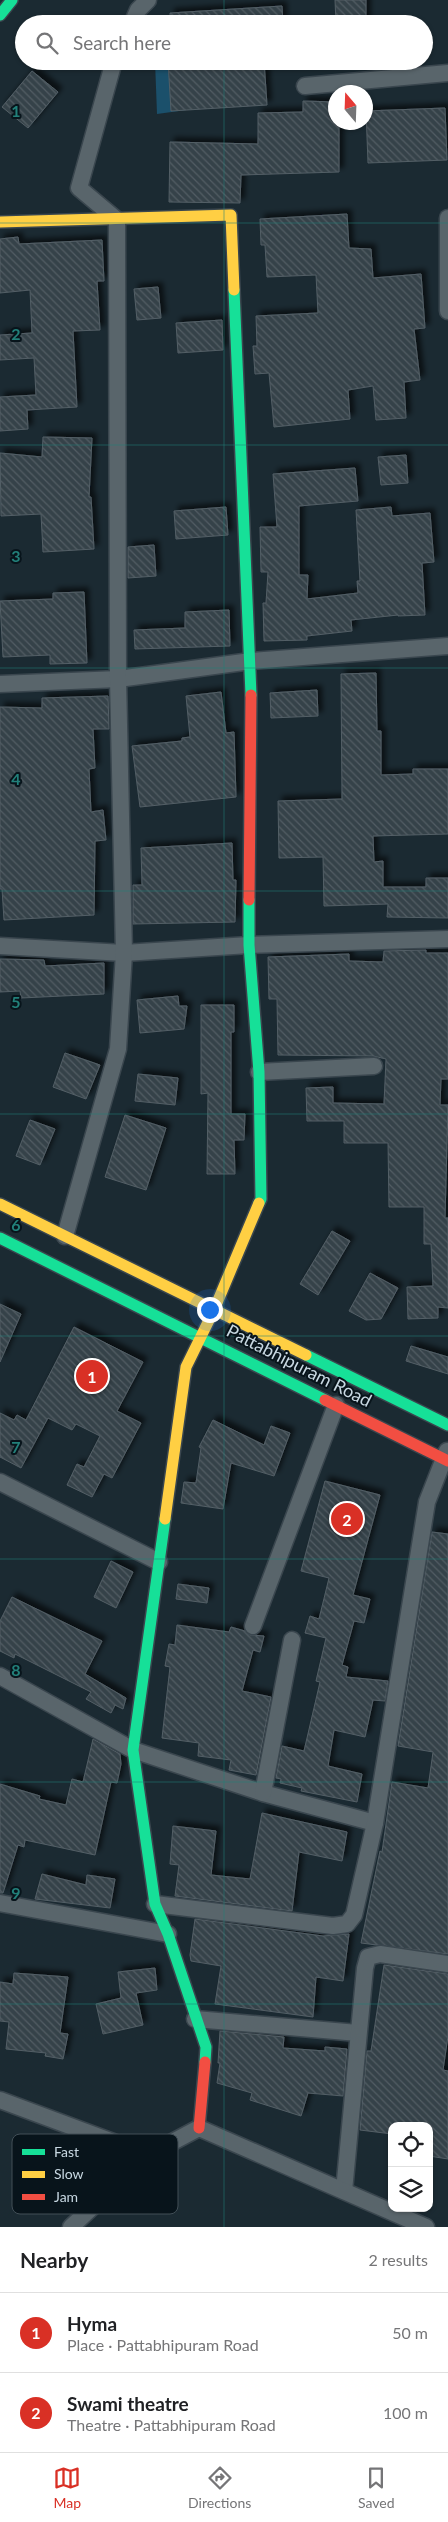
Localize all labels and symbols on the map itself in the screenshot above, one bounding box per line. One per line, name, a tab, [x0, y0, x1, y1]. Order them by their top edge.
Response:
north arrow	[328, 85, 373, 130]
text: 1	[11, 101, 21, 120]
text: 2	[11, 324, 21, 343]
text: 3	[11, 546, 21, 565]
text: 4	[11, 769, 21, 788]
text: 5	[11, 992, 21, 1011]
text: 6	[11, 1215, 21, 1234]
your location	[197, 1297, 223, 1323]
street label: Pattabhipuram Road	[223, 1319, 376, 1411]
pin: 1	[76, 1357, 108, 1395]
text: 7	[11, 1437, 21, 1456]
pin: 2	[331, 1500, 363, 1538]
text: 8	[11, 1660, 21, 1679]
text: 9	[11, 1883, 21, 1902]
legend	[12, 2134, 178, 2214]
text: Fast	[54, 2143, 79, 2160]
text: Slow	[54, 2165, 84, 2182]
text: Jam	[54, 2188, 78, 2205]

